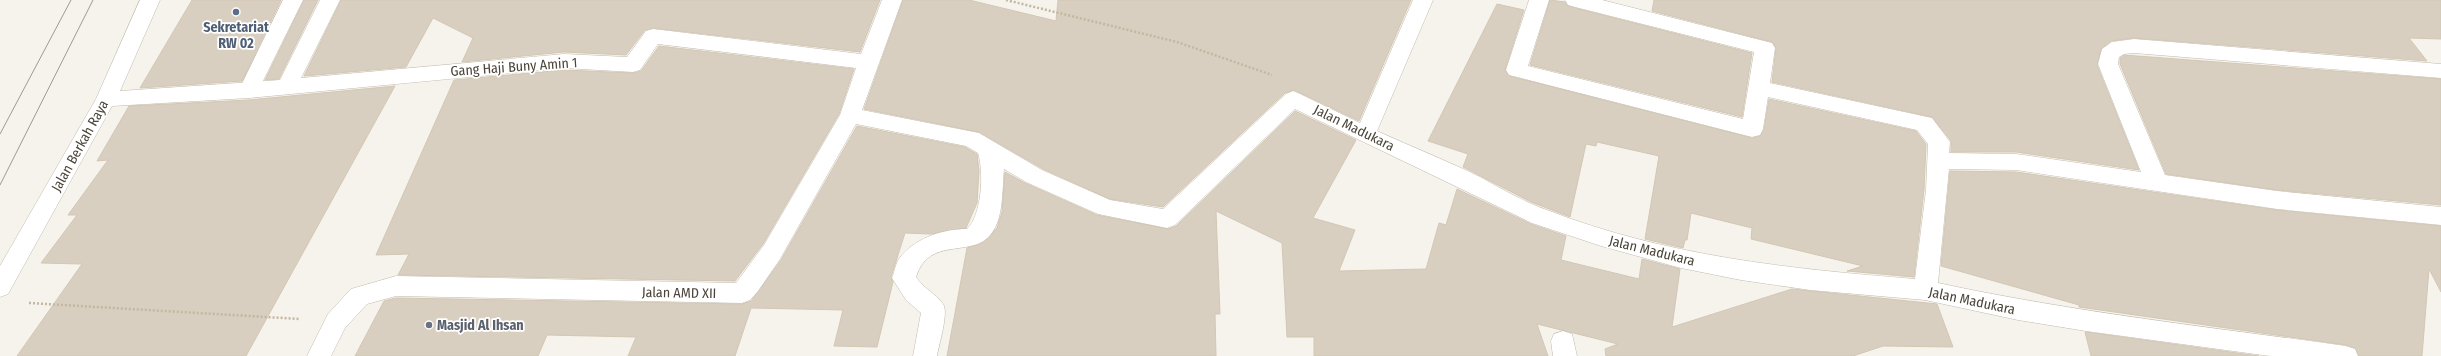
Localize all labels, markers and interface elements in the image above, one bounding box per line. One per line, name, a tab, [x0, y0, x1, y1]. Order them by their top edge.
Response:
marker: Sekretariat RW 02	[231, 7, 241, 17]
place label: Sekretariat RW 02	[203, 19, 270, 52]
street label: Gang Haji Buny Amin 1	[450, 54, 578, 80]
street label: Jalan Berkah Raya	[48, 97, 112, 195]
street label: Jalan Madukara	[1311, 101, 1397, 155]
street label: Jalan Madukara	[1607, 232, 1697, 270]
street label: Jalan AMD XII	[642, 284, 716, 302]
street label: Jalan Madukara	[1927, 284, 2017, 318]
place label: Masjid Al Ihsan	[437, 317, 524, 334]
marker: Masjid Al Ihsan	[424, 320, 434, 330]

